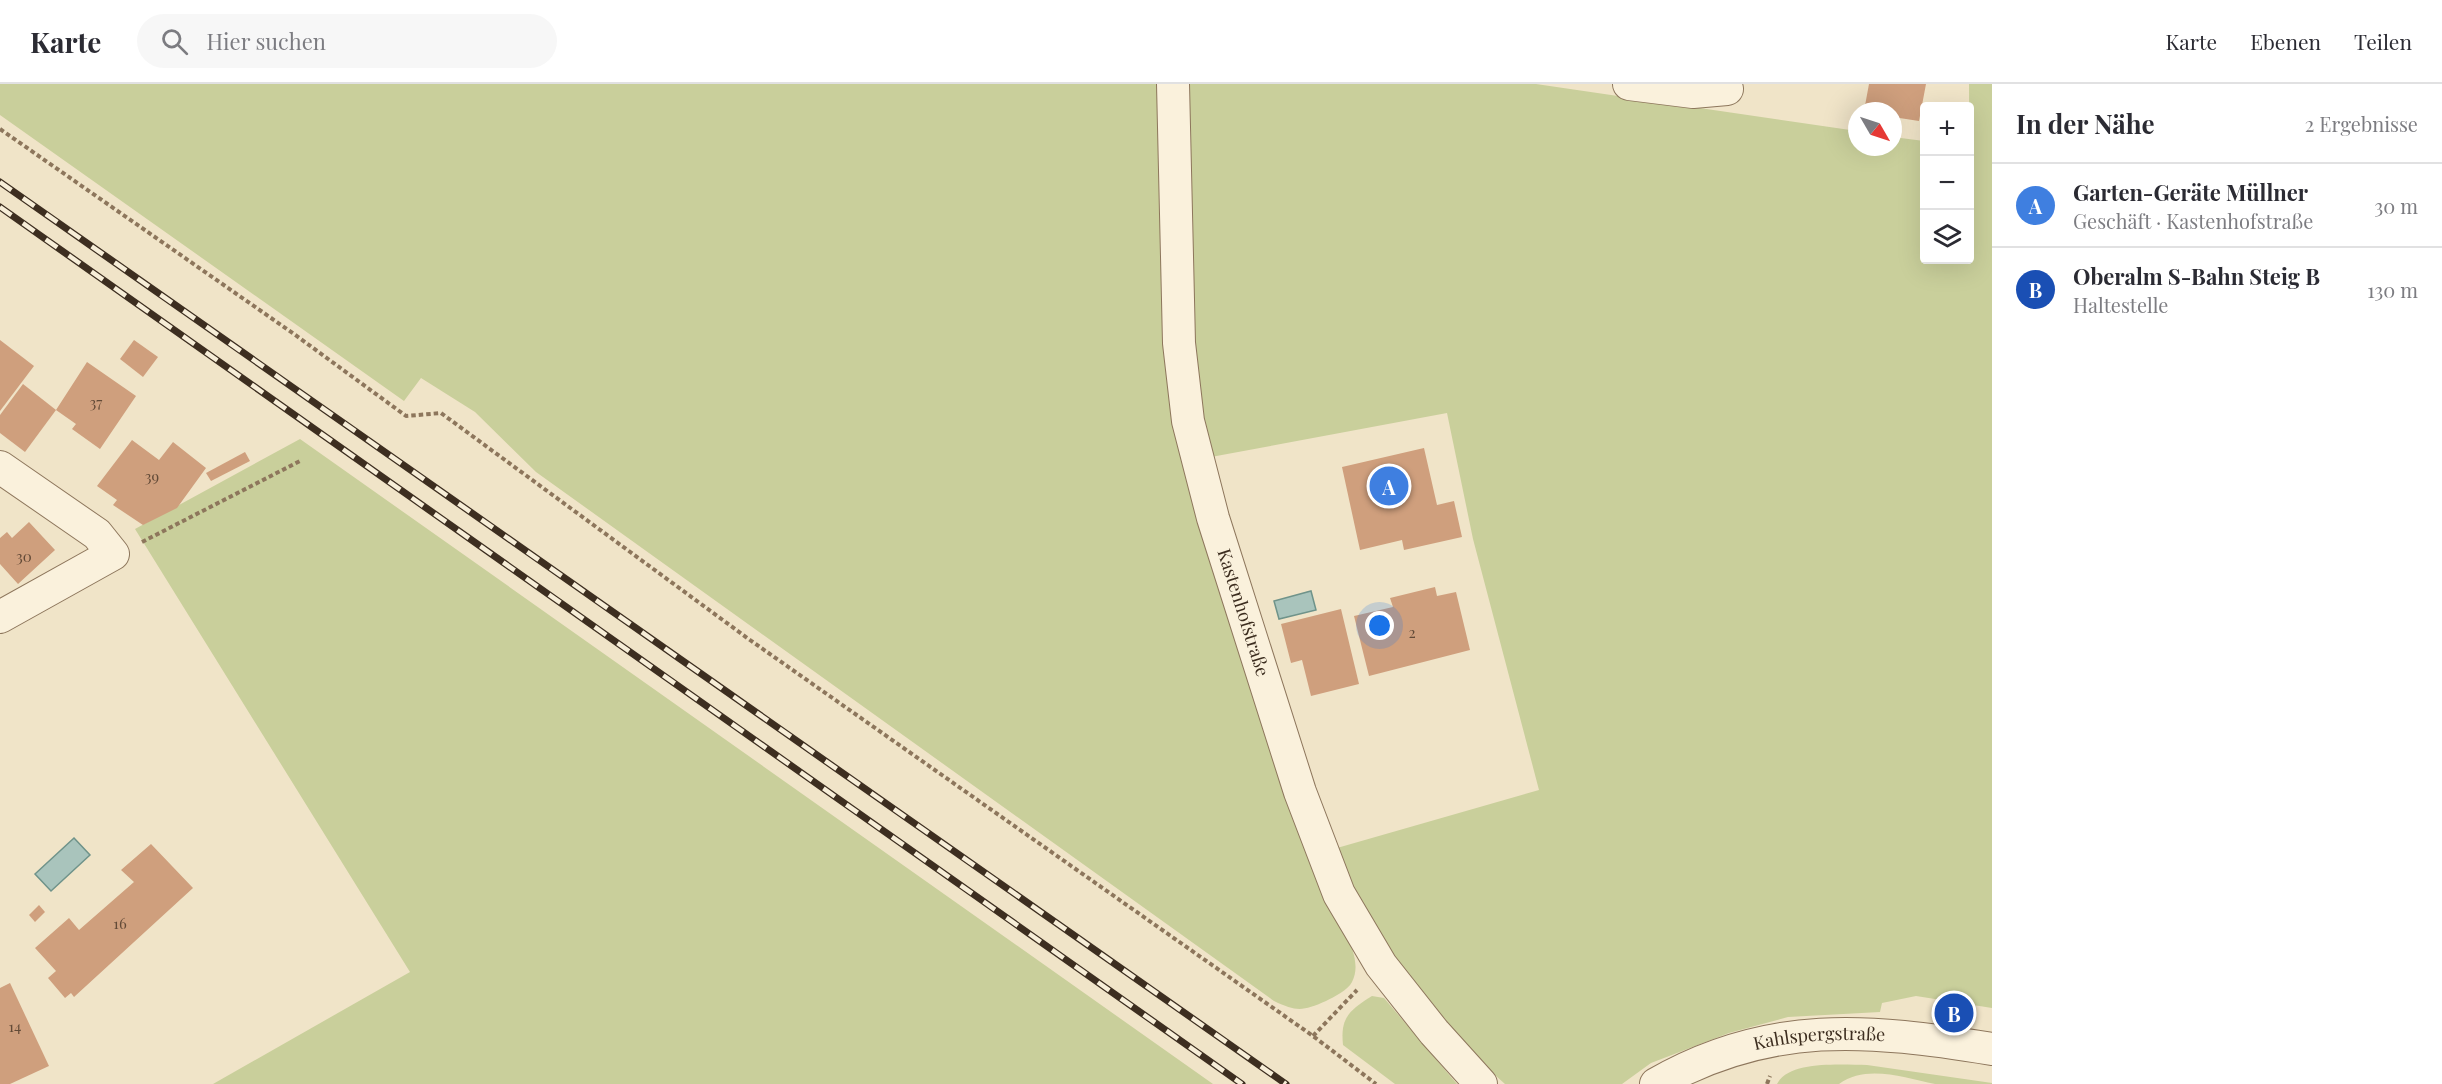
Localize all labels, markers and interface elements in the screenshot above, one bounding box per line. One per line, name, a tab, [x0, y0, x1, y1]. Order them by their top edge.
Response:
search box	[137, 14, 557, 68]
text: Karte	[30, 23, 101, 60]
icon: search	[158, 25, 191, 58]
text: Hier suchen	[206, 26, 326, 56]
text: Karte	[2166, 27, 2217, 55]
text: Ebenen	[2250, 27, 2321, 55]
text: Teilen	[2354, 27, 2412, 55]
north arrow	[1848, 102, 1902, 156]
map controls	[1920, 102, 1974, 264]
button: +	[1920, 102, 1974, 156]
text: In der Nähe	[2016, 106, 2155, 141]
text: 2 Ergebnisse	[2305, 110, 2418, 137]
button: −	[1920, 156, 1974, 210]
text: Garten-Geräte Müllner	[2073, 177, 2308, 207]
text: A	[2029, 192, 2042, 219]
text: 30 m	[2374, 192, 2418, 219]
text: Geschäft · Kastenhofstraße	[2073, 207, 2313, 234]
button: layers	[1920, 210, 1974, 264]
text: Oberalm S-Bahn Steig B	[2073, 261, 2320, 291]
text: B	[2029, 276, 2042, 303]
text: 130 m	[2367, 276, 2418, 303]
text: Haltestelle	[2073, 291, 2168, 318]
house number: 37	[90, 392, 102, 412]
pin: A	[1370, 464, 1408, 508]
house number: 39	[145, 466, 159, 486]
street label: Kastenhofstraße	[1212, 545, 1275, 679]
house number: 30	[16, 546, 32, 566]
your location	[1365, 611, 1394, 640]
house number: 2	[1408, 622, 1416, 642]
house number: 16	[113, 913, 127, 933]
pin: B	[1934, 990, 1974, 1036]
house number: 14	[9, 1016, 21, 1036]
street label: Kahlspergstraße	[1751, 1021, 1886, 1055]

